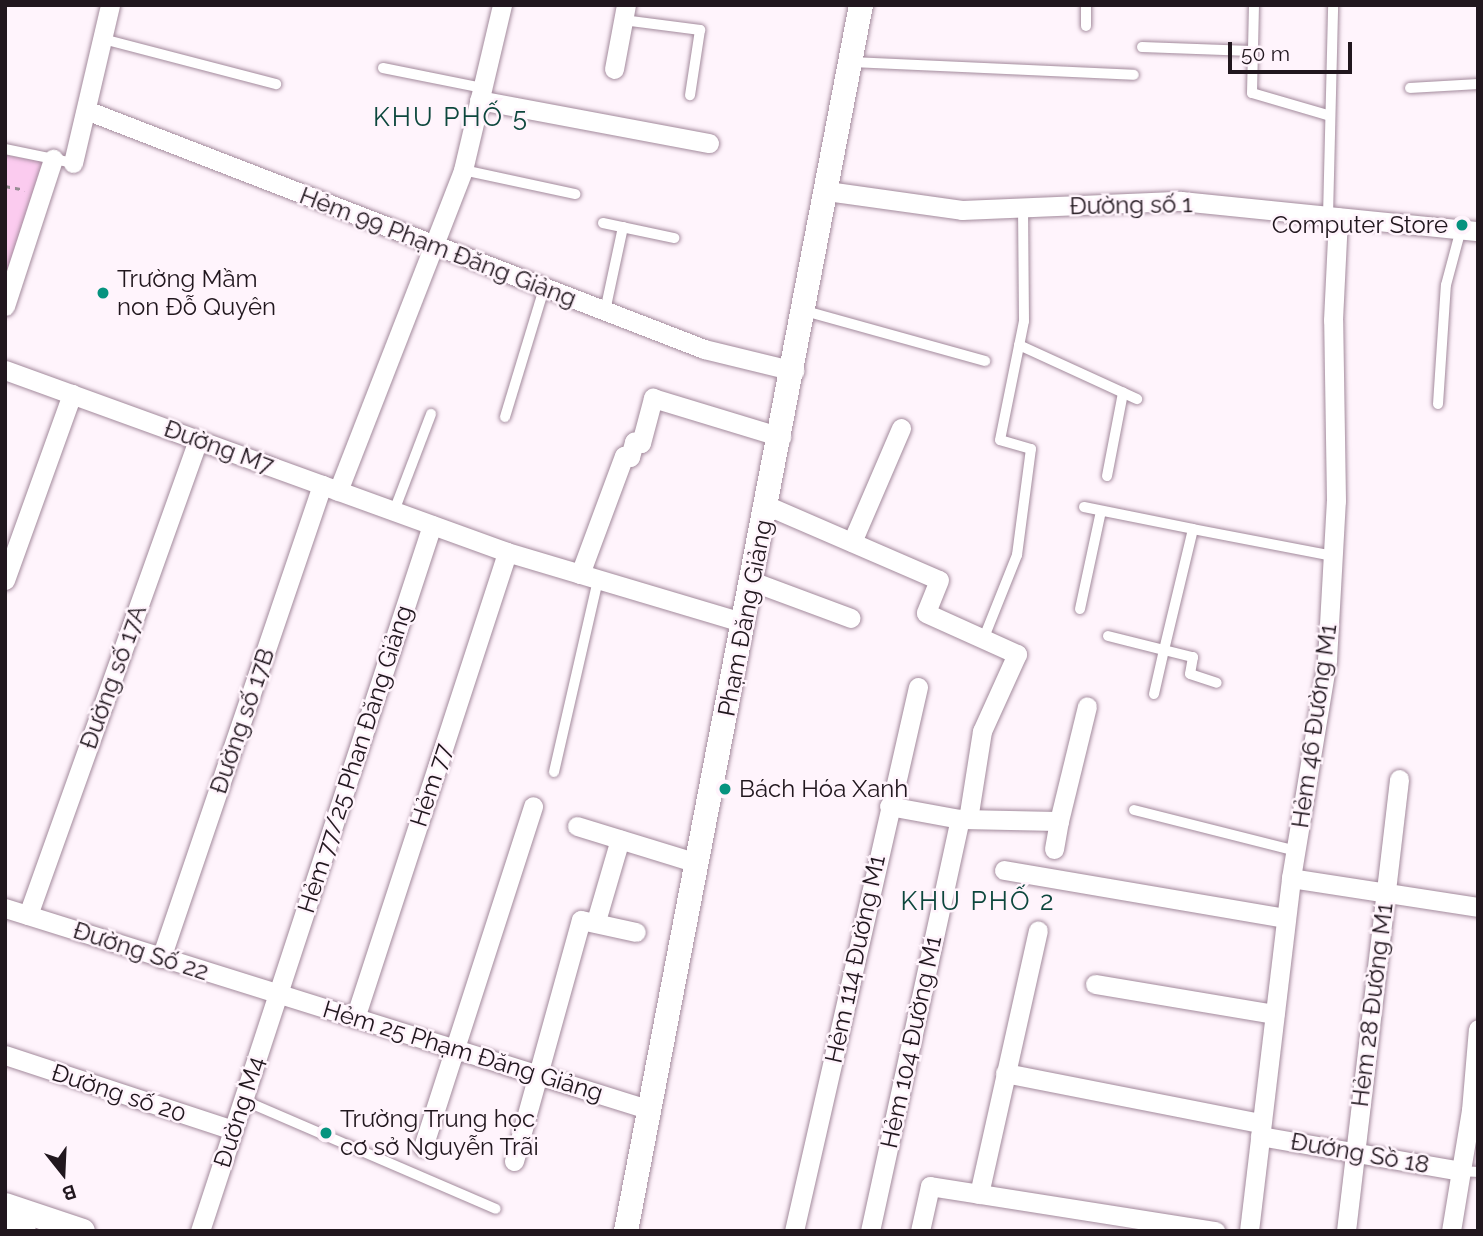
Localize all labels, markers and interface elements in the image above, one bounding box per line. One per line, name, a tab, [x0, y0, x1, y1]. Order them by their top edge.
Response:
scale bar	[1231, 28, 1355, 72]
text: 50 m	[1241, 41, 1290, 66]
district label: KHU PHỐ 5	[374, 102, 528, 134]
street label: Hẻm 99 Phạm Đăng Giảng	[296, 181, 580, 313]
street label: Đường số 1	[1069, 190, 1193, 220]
place label: Computer Store	[1271, 211, 1448, 239]
marker: Computer Store	[1454, 217, 1470, 233]
place label: Trường Mầm non Đỗ Quyên	[117, 265, 276, 321]
marker: Trường Mầm non Đỗ Quyên	[95, 285, 111, 301]
street label: Đường M7	[160, 414, 278, 480]
street label: Phạm Đăng Giảng	[712, 517, 778, 719]
street label: Đường số 17A	[74, 601, 152, 753]
street label: Hẻm 77/25 Phan Đăng Giảng	[292, 602, 418, 916]
street label: Hẻm 46 Đường M1	[1285, 622, 1343, 830]
street label: Đường số 17B	[204, 645, 280, 797]
street label: Hẻm 77	[404, 740, 458, 830]
place label: Bách Hóa Xanh	[739, 775, 908, 803]
marker: Bách Hóa Xanh	[717, 781, 733, 797]
street label: Hẻm 114 Đường M1	[819, 852, 891, 1066]
district label: KHU PHỐ 2	[902, 886, 1054, 918]
street label: Hẻm 28 Đường M1	[1345, 902, 1399, 1108]
street label: Đường Số 22	[70, 916, 212, 986]
street label: Hẻm 104 Đường M1	[874, 933, 948, 1151]
street label: Hẻm 25 Phạm Đăng Giảng	[319, 995, 607, 1107]
street label: Đường M4	[208, 1053, 270, 1171]
street label: Đường số 20	[48, 1058, 190, 1128]
place label: Trường Trung học cơ sở Nguyễn Trãi	[340, 1105, 539, 1161]
marker: Trường Trung học cơ sở Nguyễn Trãi	[318, 1125, 334, 1141]
street label: Đướng Sồ 18	[1288, 1127, 1432, 1179]
north arrow	[28, 1138, 98, 1208]
text: B	[60, 1181, 79, 1205]

